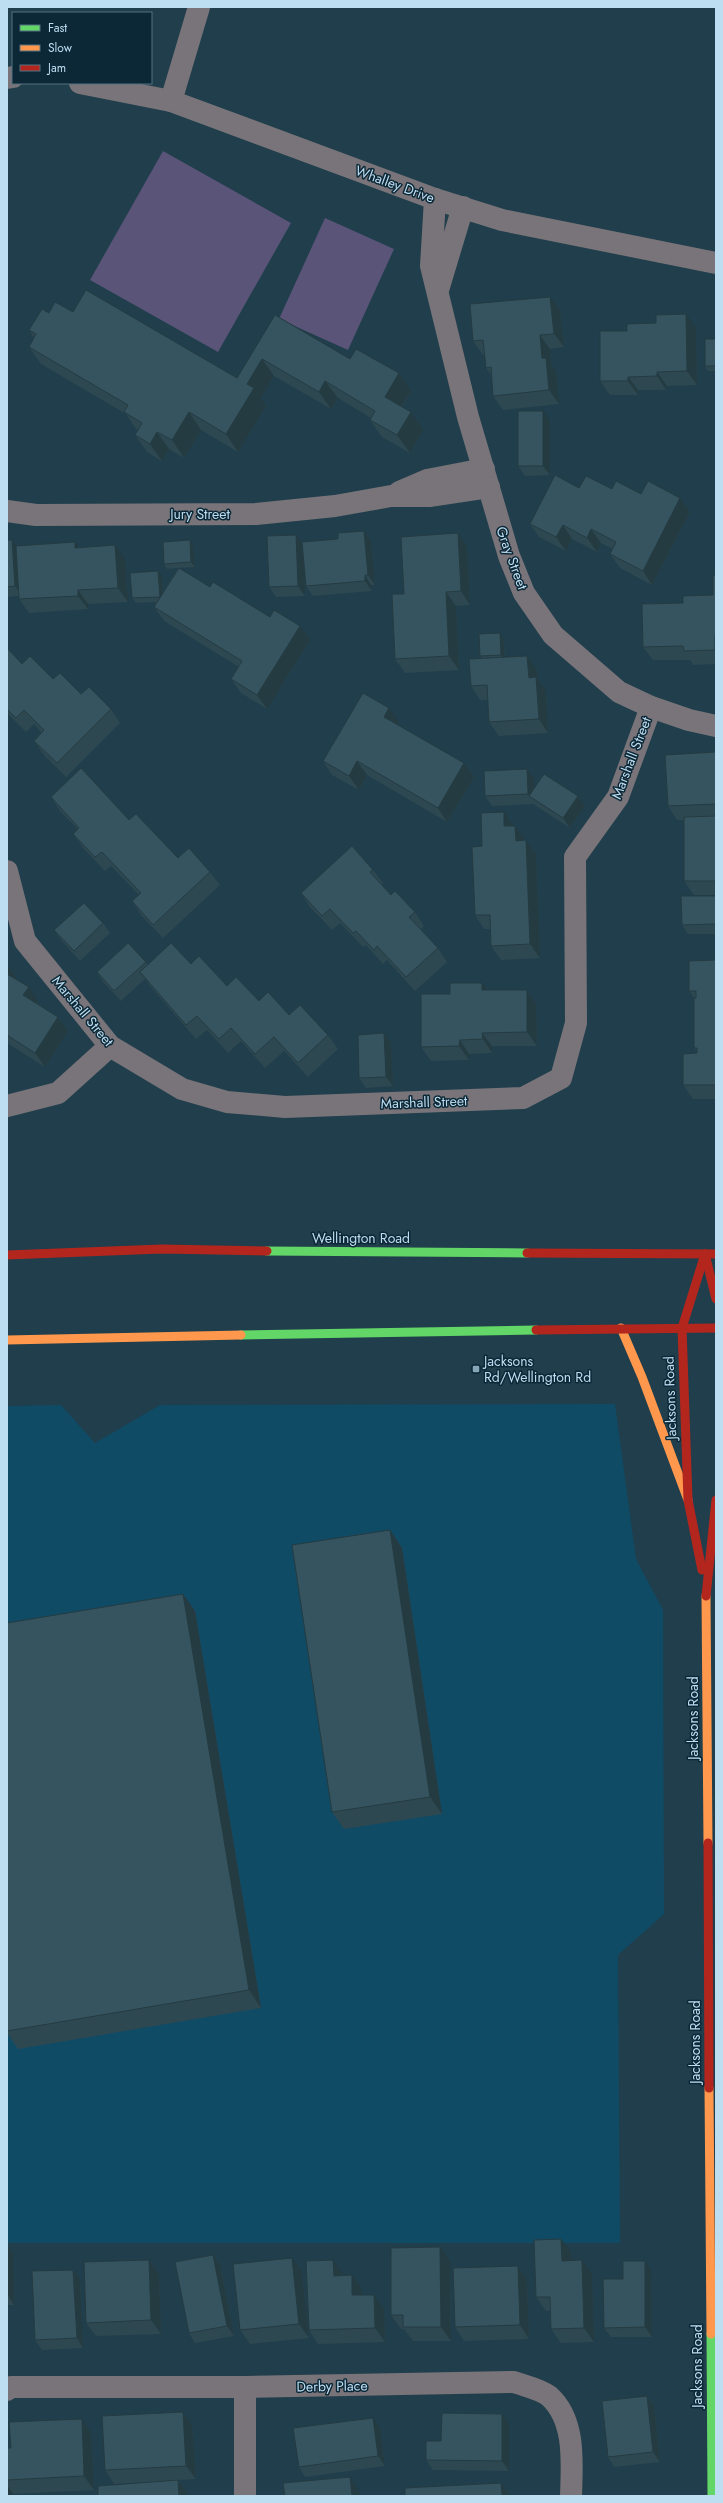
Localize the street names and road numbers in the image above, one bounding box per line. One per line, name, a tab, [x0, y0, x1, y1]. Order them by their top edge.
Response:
street label: Whalley Drive	[353, 160, 437, 208]
street label: Jury Street	[168, 504, 230, 524]
street label: Gray Street	[491, 524, 533, 593]
street label: Marshall Street	[606, 713, 656, 802]
street label: Marshall Street	[47, 971, 119, 1051]
street label: Marshall Street	[380, 1090, 468, 1114]
street label: Wellington Road	[312, 1228, 410, 1248]
street label: Jacksons Road	[659, 1356, 682, 1442]
street label: Jacksons Road	[683, 1676, 703, 1762]
street label: Jacksons Road	[685, 2000, 705, 2086]
street label: Jacksons Road	[687, 2324, 707, 2410]
street label: Derby Place	[296, 2375, 368, 2397]

